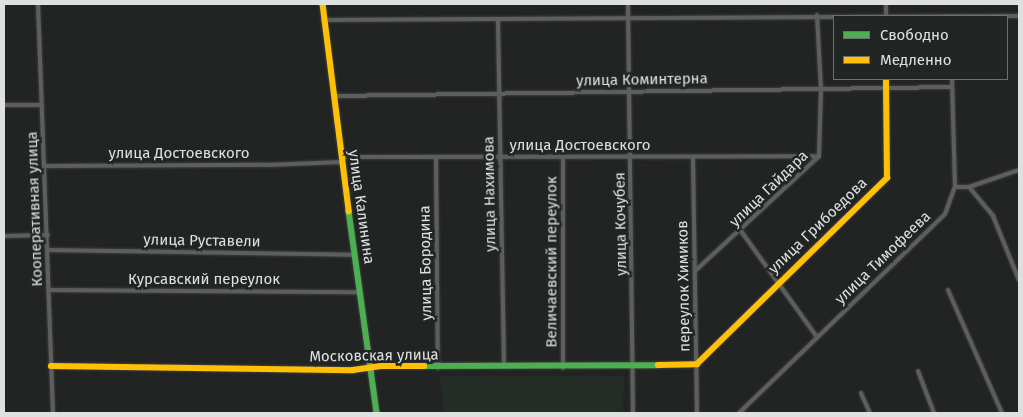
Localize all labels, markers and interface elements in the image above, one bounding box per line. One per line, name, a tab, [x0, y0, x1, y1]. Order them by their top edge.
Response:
legend	[833, 15, 1008, 80]
text: Свободно	[880, 26, 949, 44]
text: Медленно	[880, 51, 952, 69]
street label: улица Коминтерна	[576, 70, 708, 90]
street label: Кооперативная улица	[23, 131, 47, 287]
street label: улица Нахимова	[480, 136, 500, 252]
street label: улица Достоевского	[510, 137, 650, 155]
street label: улица Достоевского	[109, 145, 249, 163]
street label: улица Гайдара	[726, 147, 812, 231]
street label: улица Калинина	[344, 149, 378, 265]
street label: улица Кочубея	[611, 172, 631, 276]
street label: улица Грибоедова	[765, 174, 871, 278]
street label: Величаевский переулок	[543, 176, 561, 348]
street label: улица Бородина	[416, 205, 436, 321]
street label: улица Тимофеева	[831, 208, 935, 308]
street label: переулок Химиков	[674, 220, 694, 352]
street label: улица Руставели	[143, 231, 261, 251]
street label: Курсавский переулок	[128, 271, 280, 289]
street label: Московская улица	[309, 346, 439, 366]

